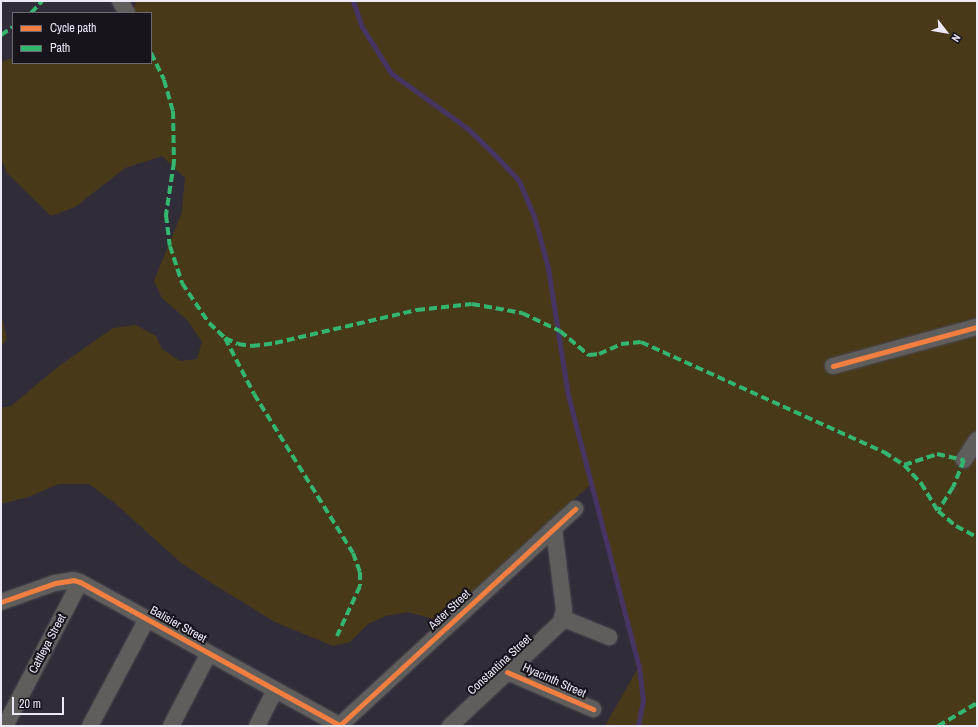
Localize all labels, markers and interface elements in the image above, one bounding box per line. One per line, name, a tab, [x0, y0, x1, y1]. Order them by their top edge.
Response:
legend	[12, 12, 152, 64]
north arrow	[926, 12, 966, 52]
text: Cycle path	[50, 20, 97, 36]
text: N	[949, 32, 964, 45]
text: Path	[50, 40, 70, 56]
street label: Aster Street	[426, 587, 474, 633]
street label: Balisier Street	[147, 604, 209, 646]
street label: Cattleya Street	[26, 612, 70, 676]
street label: Constantina Street	[465, 632, 535, 698]
street label: Hyacinth Street	[520, 661, 588, 701]
scale bar	[14, 689, 66, 715]
text: 20 m	[19, 696, 41, 712]

